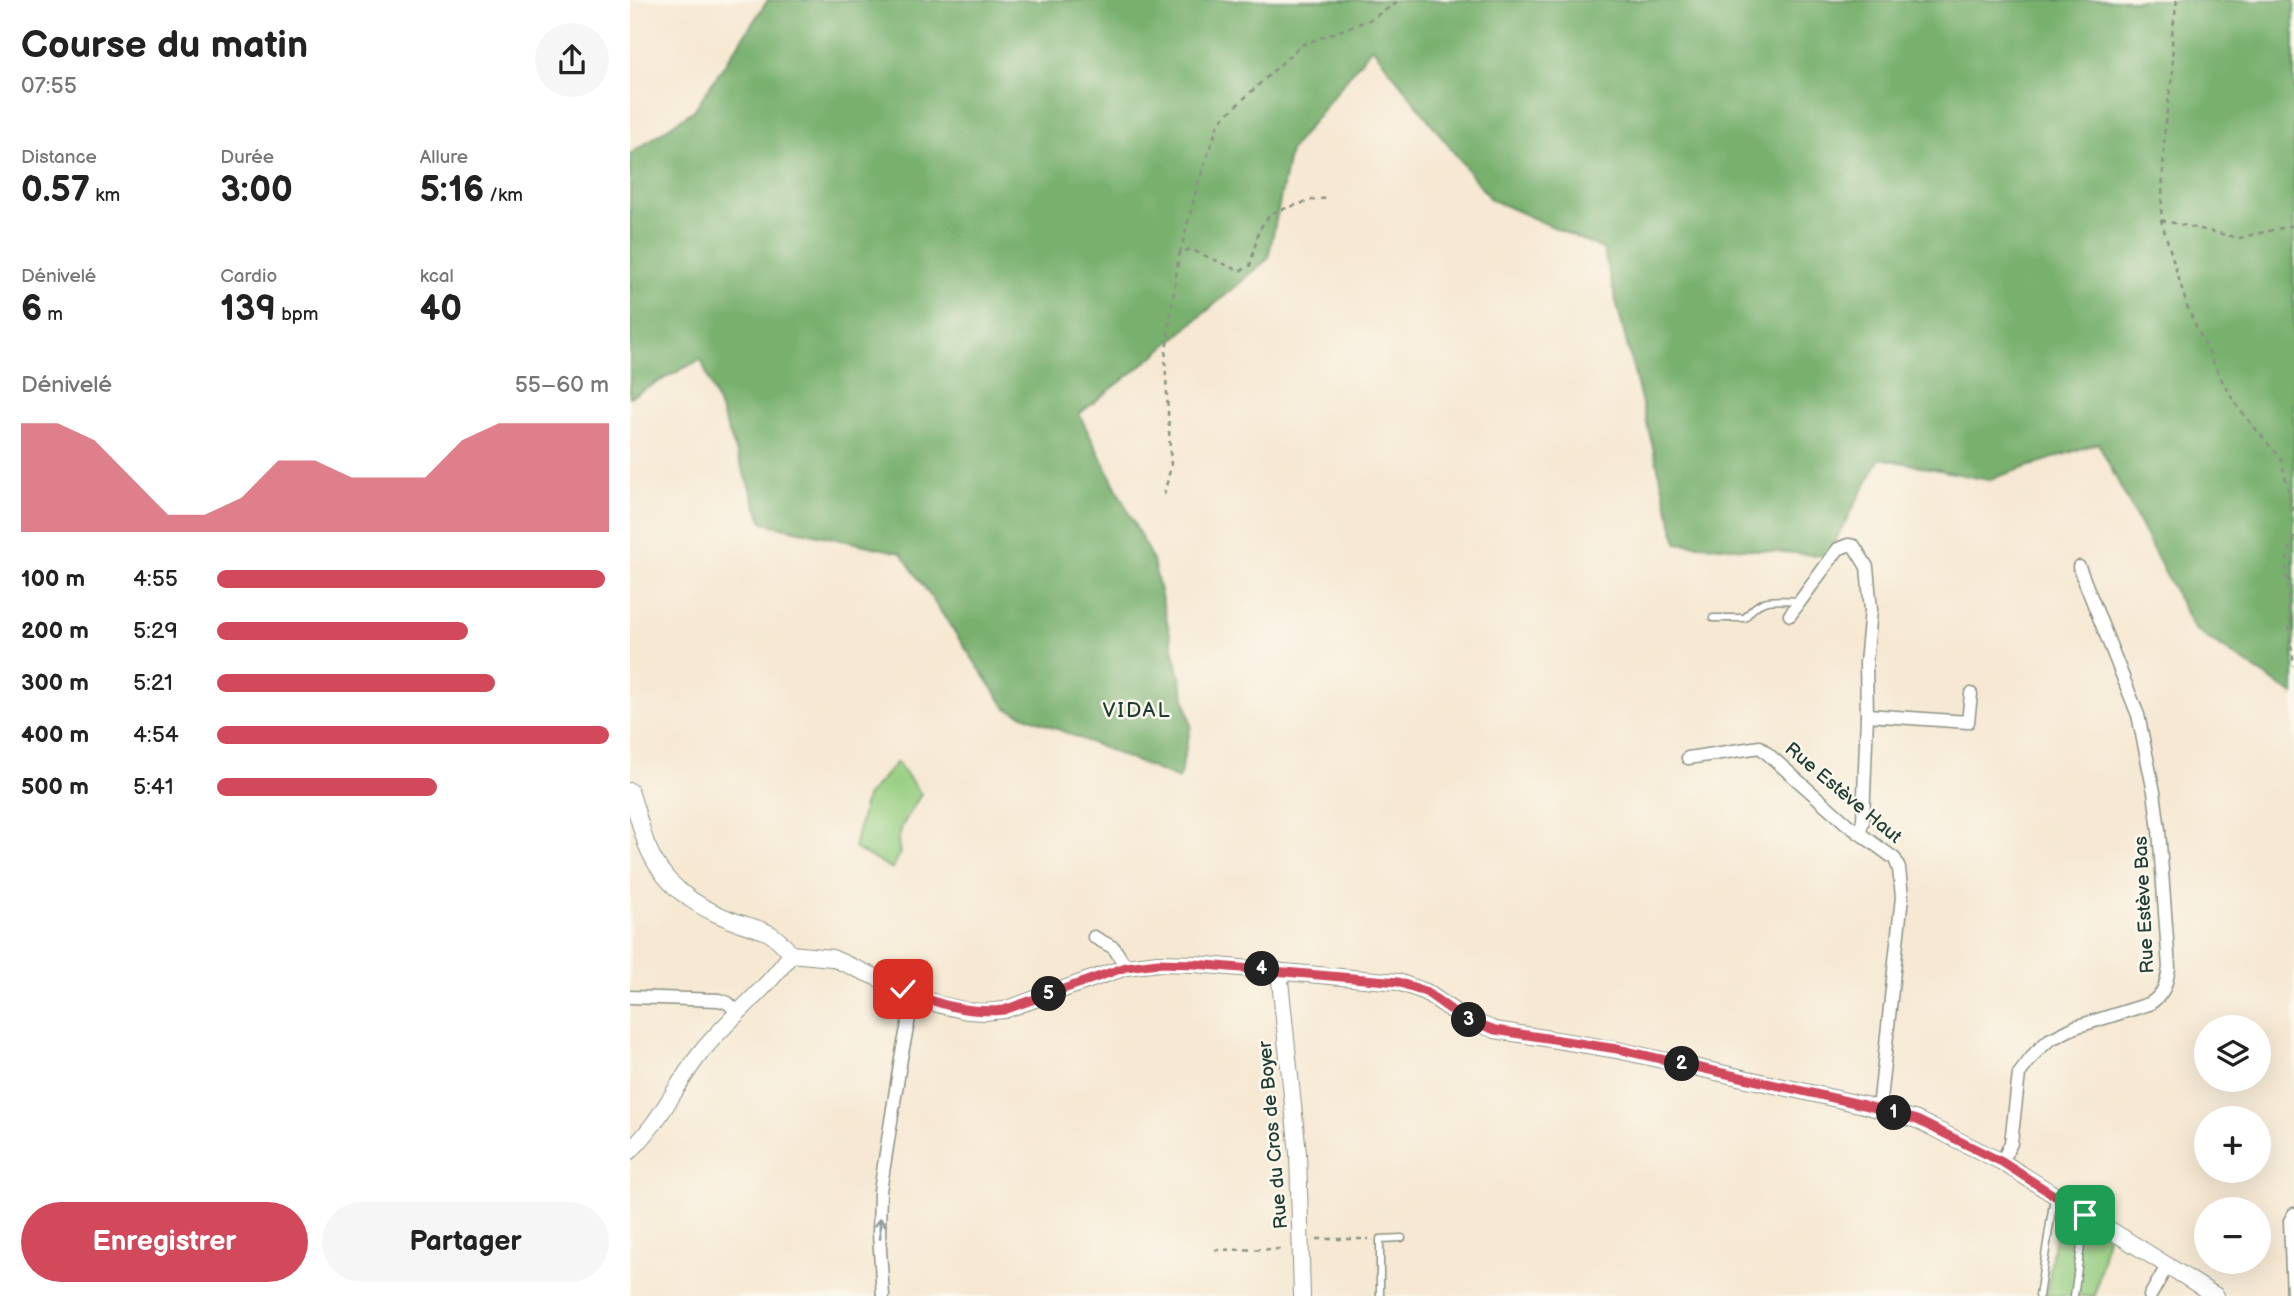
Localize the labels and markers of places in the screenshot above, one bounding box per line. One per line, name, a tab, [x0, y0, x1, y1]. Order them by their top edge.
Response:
pin: 4	[1244, 951, 1280, 986]
pin	[873, 959, 933, 1019]
pin: 5	[1032, 976, 1066, 1012]
pin: 3	[1452, 1002, 1486, 1038]
pin: 2	[1664, 1046, 1700, 1082]
pin: 1	[1876, 1096, 1912, 1130]
pin	[2055, 1185, 2115, 1245]

